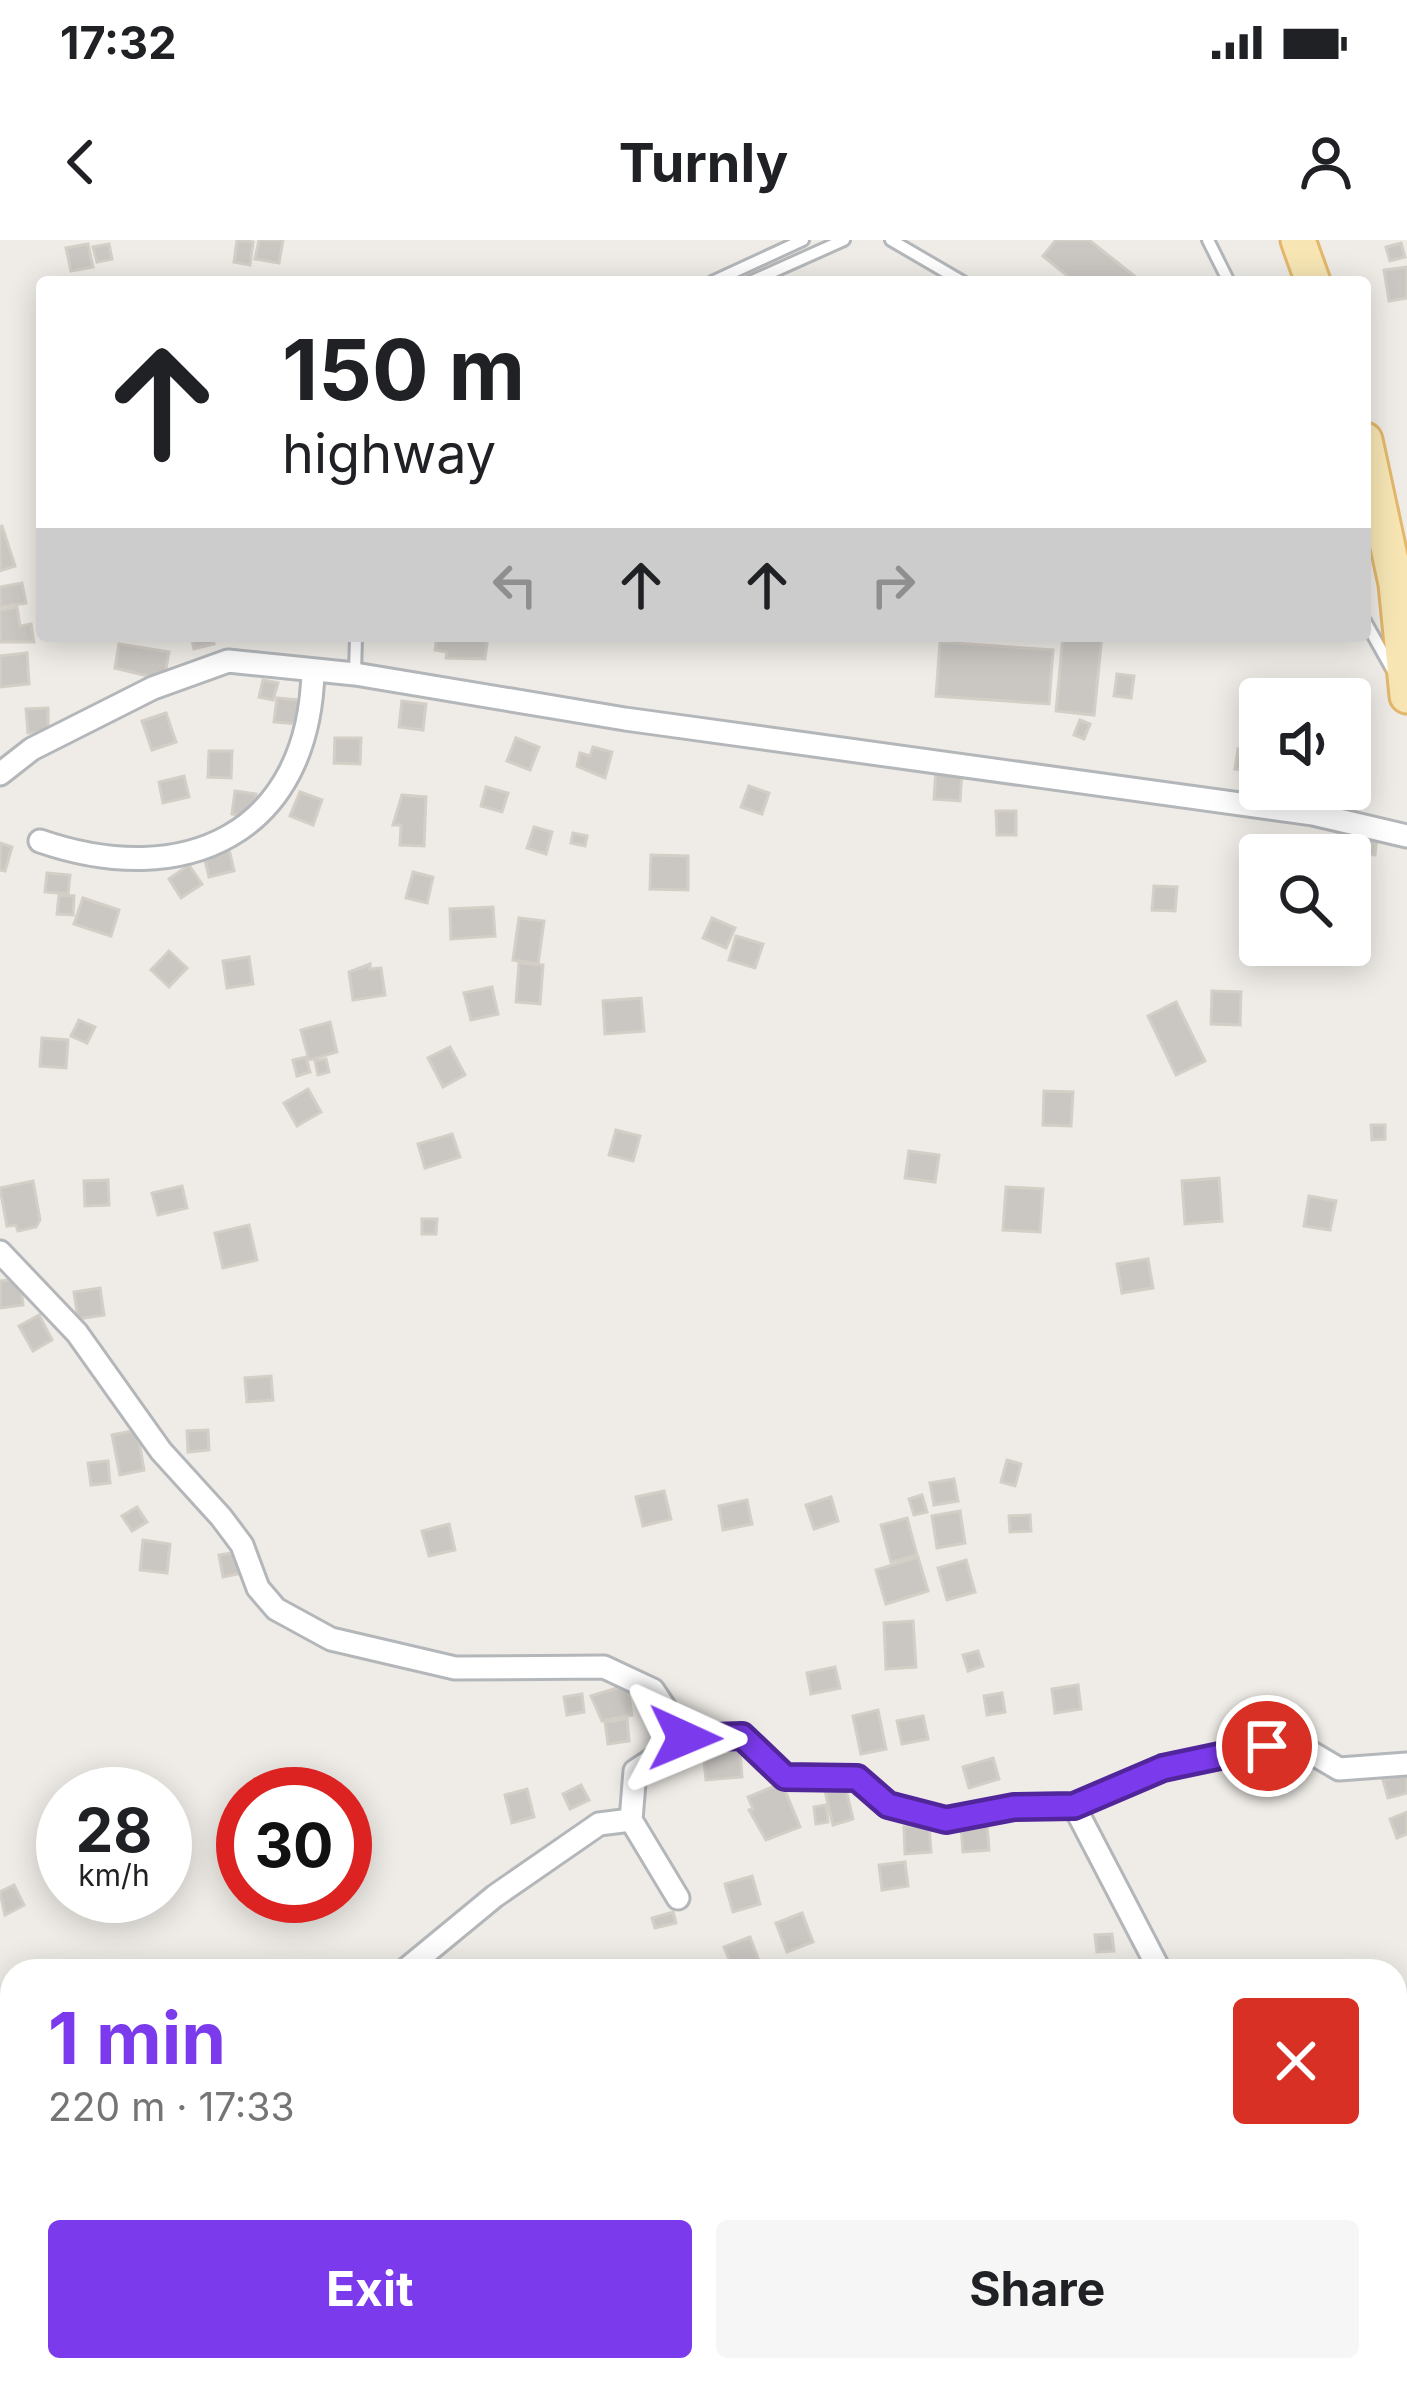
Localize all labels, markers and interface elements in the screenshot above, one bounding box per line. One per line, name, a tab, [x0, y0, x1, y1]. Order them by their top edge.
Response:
text: 17:32	[60, 15, 176, 70]
icon: back	[48, 129, 114, 195]
icon: person	[1293, 129, 1359, 195]
text: Turnly	[619, 130, 788, 195]
text: 150 m	[282, 319, 525, 420]
icon: ahead	[84, 324, 240, 480]
text: highway	[282, 421, 496, 486]
icon: left	[482, 552, 548, 618]
icon: ahead	[608, 552, 674, 618]
icon: ahead	[734, 552, 800, 618]
icon: right	[860, 552, 926, 618]
map controls	[1239, 678, 1371, 966]
button: sound	[1239, 678, 1371, 810]
button: search	[1239, 834, 1371, 966]
position arrow	[622, 1675, 748, 1801]
pin	[1216, 1695, 1318, 1797]
icon: arrive	[1234, 1713, 1300, 1779]
speed limit sign: 30	[216, 1767, 372, 1923]
text: 28	[76, 1794, 152, 1866]
text: km/h	[78, 1857, 150, 1893]
text: 1 min	[48, 1994, 226, 2081]
button: close	[1233, 1998, 1359, 2124]
text: 220 m · 17:33	[48, 2083, 295, 2130]
button: Exit	[48, 2220, 692, 2358]
button: Share	[716, 2220, 1359, 2358]

